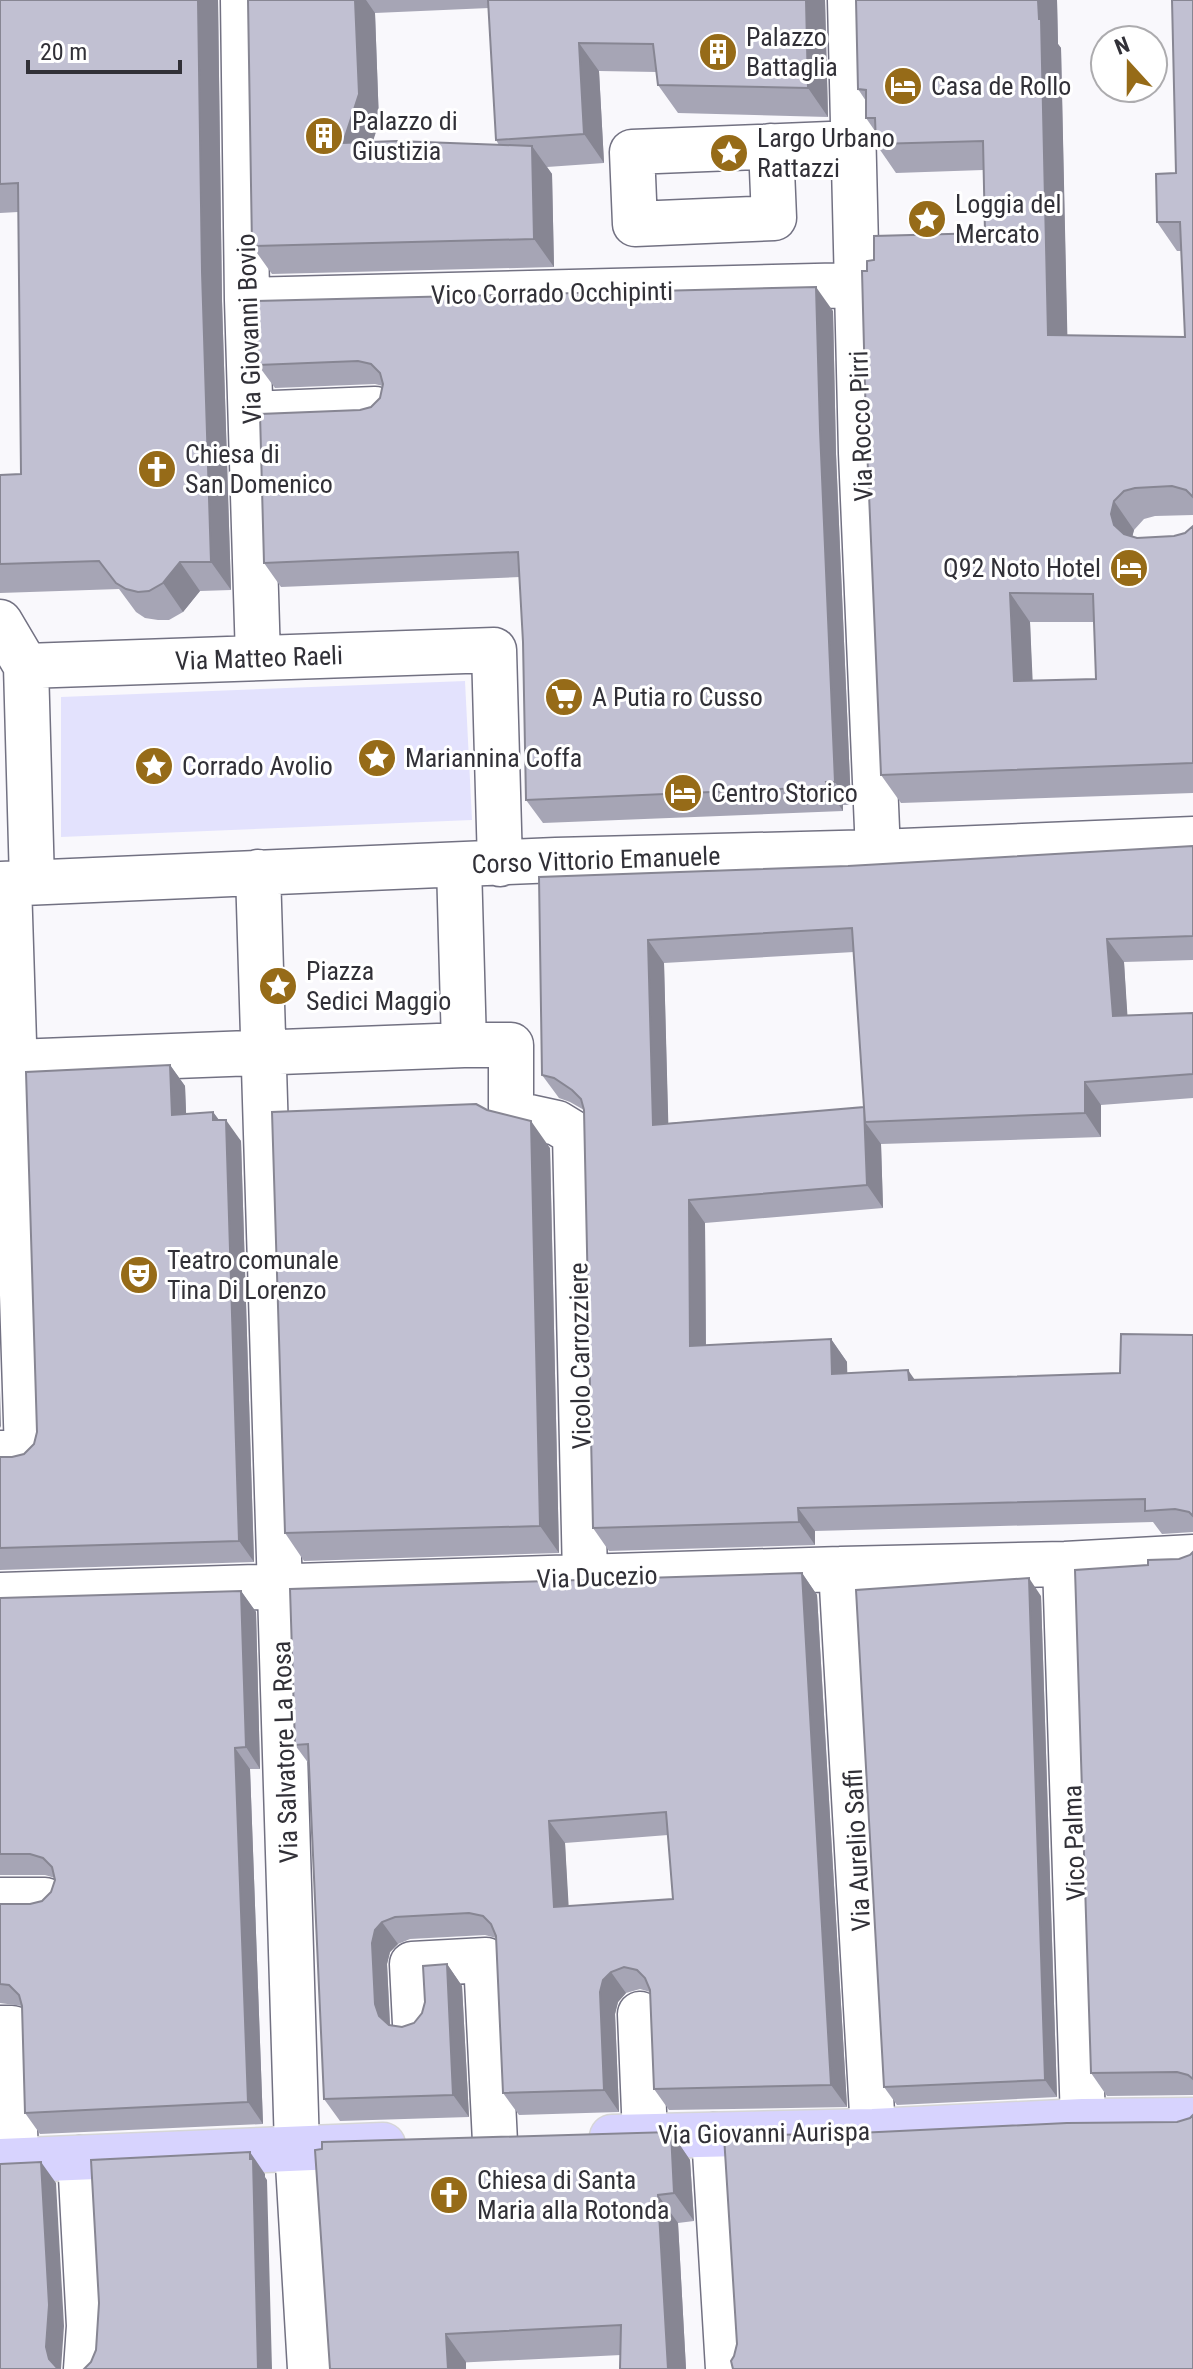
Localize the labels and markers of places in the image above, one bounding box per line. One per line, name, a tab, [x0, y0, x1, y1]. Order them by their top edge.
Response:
place label: Palazzo Battaglia	[746, 22, 838, 82]
building icon: Palazzo Battaglia	[697, 31, 739, 73]
hotel icon: Casa de Rollo	[882, 65, 924, 107]
place label: Casa de Rollo	[931, 71, 1071, 101]
place label: Palazzo di Giustizia	[352, 106, 458, 166]
building icon: Palazzo di Giustizia	[303, 115, 345, 157]
place label: Largo Urbano Rattazzi	[757, 123, 895, 183]
place icon: Largo Urbano Rattazzi	[708, 132, 750, 174]
place label: Loggia del Mercato	[955, 189, 1062, 249]
place icon: Loggia del Mercato	[906, 198, 948, 240]
place label: Chiesa di San Domenico	[185, 439, 333, 499]
church icon: Chiesa di San Domenico	[136, 448, 178, 490]
hotel icon: Q92 Noto Hotel	[1108, 547, 1150, 589]
place label: Q92 Noto Hotel	[943, 553, 1101, 583]
supermarket icon: A Putia ro Cusso	[543, 676, 585, 718]
place label: A Putia ro Cusso	[592, 682, 763, 712]
place icon: Mariannina Coffa	[356, 737, 398, 779]
place label: Mariannina Coffa	[405, 743, 582, 773]
place icon: Corrado Avolio	[133, 745, 175, 787]
place label: Corrado Avolio	[182, 751, 333, 781]
hotel icon: Centro Storico	[662, 772, 704, 814]
place label: Centro Storico	[711, 778, 858, 808]
place label: Piazza Sedici Maggio	[306, 956, 451, 1016]
place icon: Piazza Sedici Maggio	[257, 965, 299, 1007]
place label: Teatro comunale Tina Di Lorenzo	[167, 1245, 339, 1305]
theatre icon: Teatro comunale Tina Di Lorenzo	[118, 1254, 160, 1296]
place label: Chiesa di Santa Maria alla Rotonda	[477, 2165, 670, 2225]
church icon: Chiesa di Santa Maria alla Rotonda	[428, 2174, 470, 2216]

